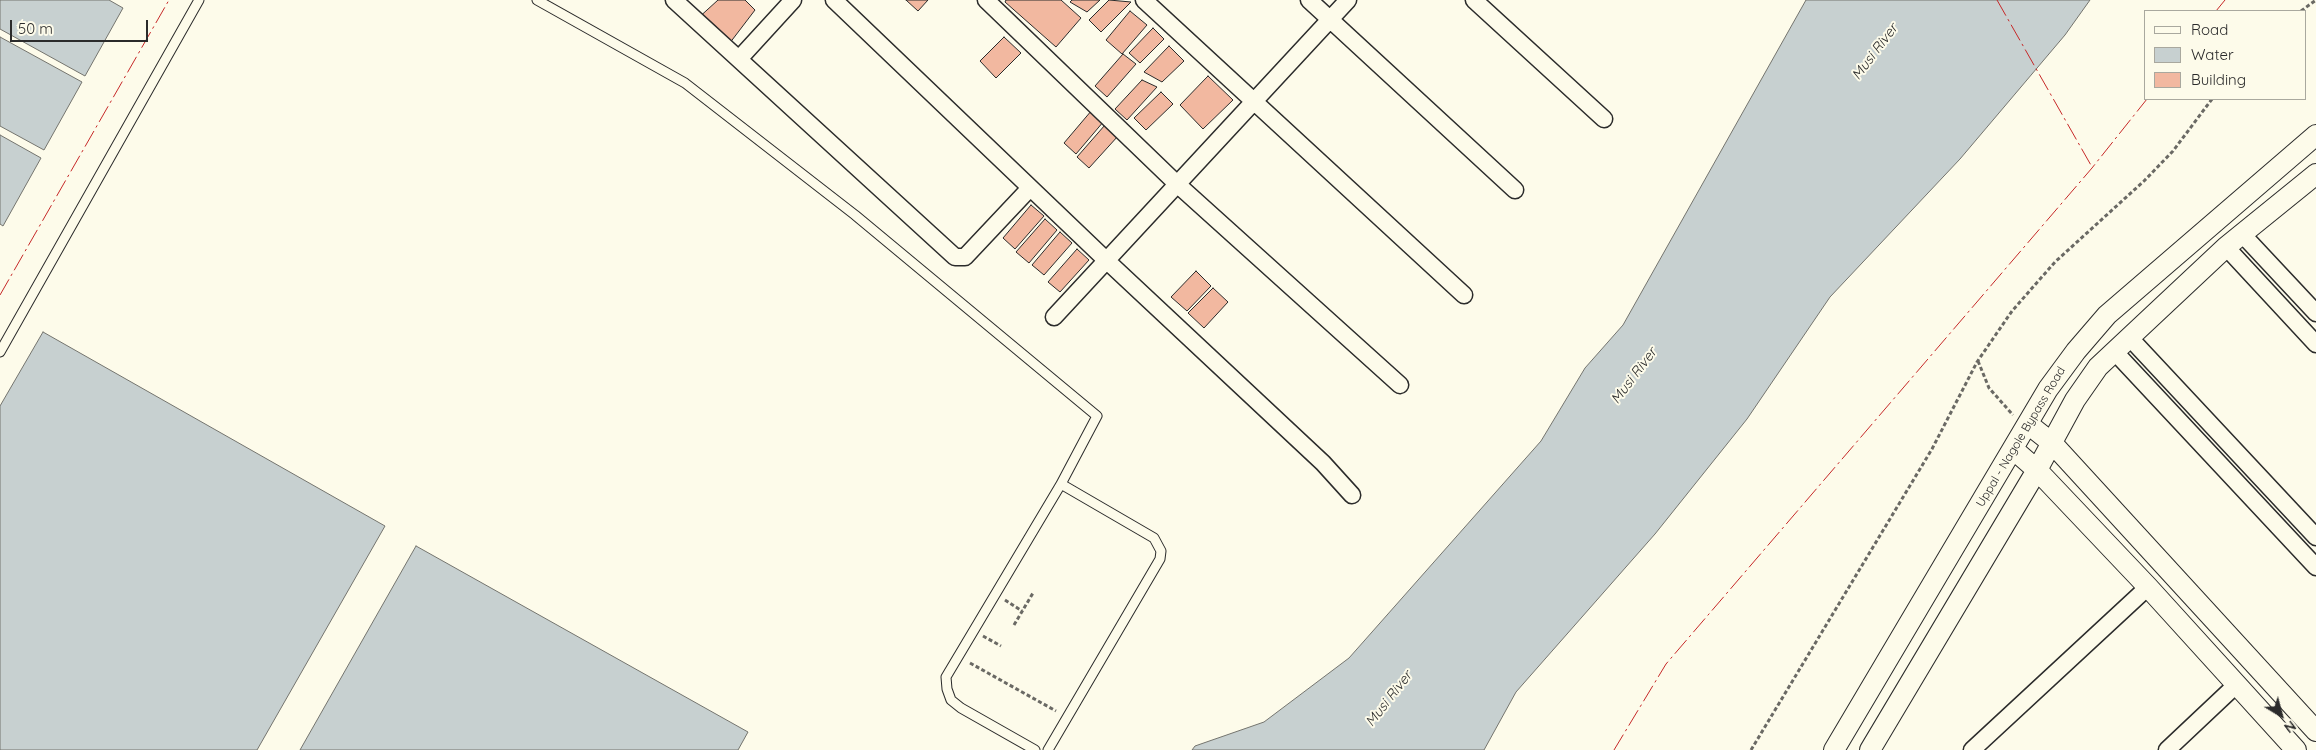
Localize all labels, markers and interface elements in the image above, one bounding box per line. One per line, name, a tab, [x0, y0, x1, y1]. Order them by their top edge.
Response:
scale bar	[12, 10, 150, 42]
legend	[2144, 10, 2306, 100]
text: 50 m	[18, 19, 53, 38]
text: Road	[2191, 20, 2228, 39]
water label: Musi River	[1848, 21, 1902, 83]
text: Water	[2191, 45, 2234, 64]
text: Building	[2191, 70, 2246, 89]
water label: Musi River	[1607, 345, 1661, 407]
street label: Uppal - Nagole Bypass Road	[1973, 364, 2069, 510]
water label: Musi River	[1362, 668, 1416, 730]
north arrow	[2256, 690, 2306, 740]
text: N	[2281, 717, 2300, 737]

